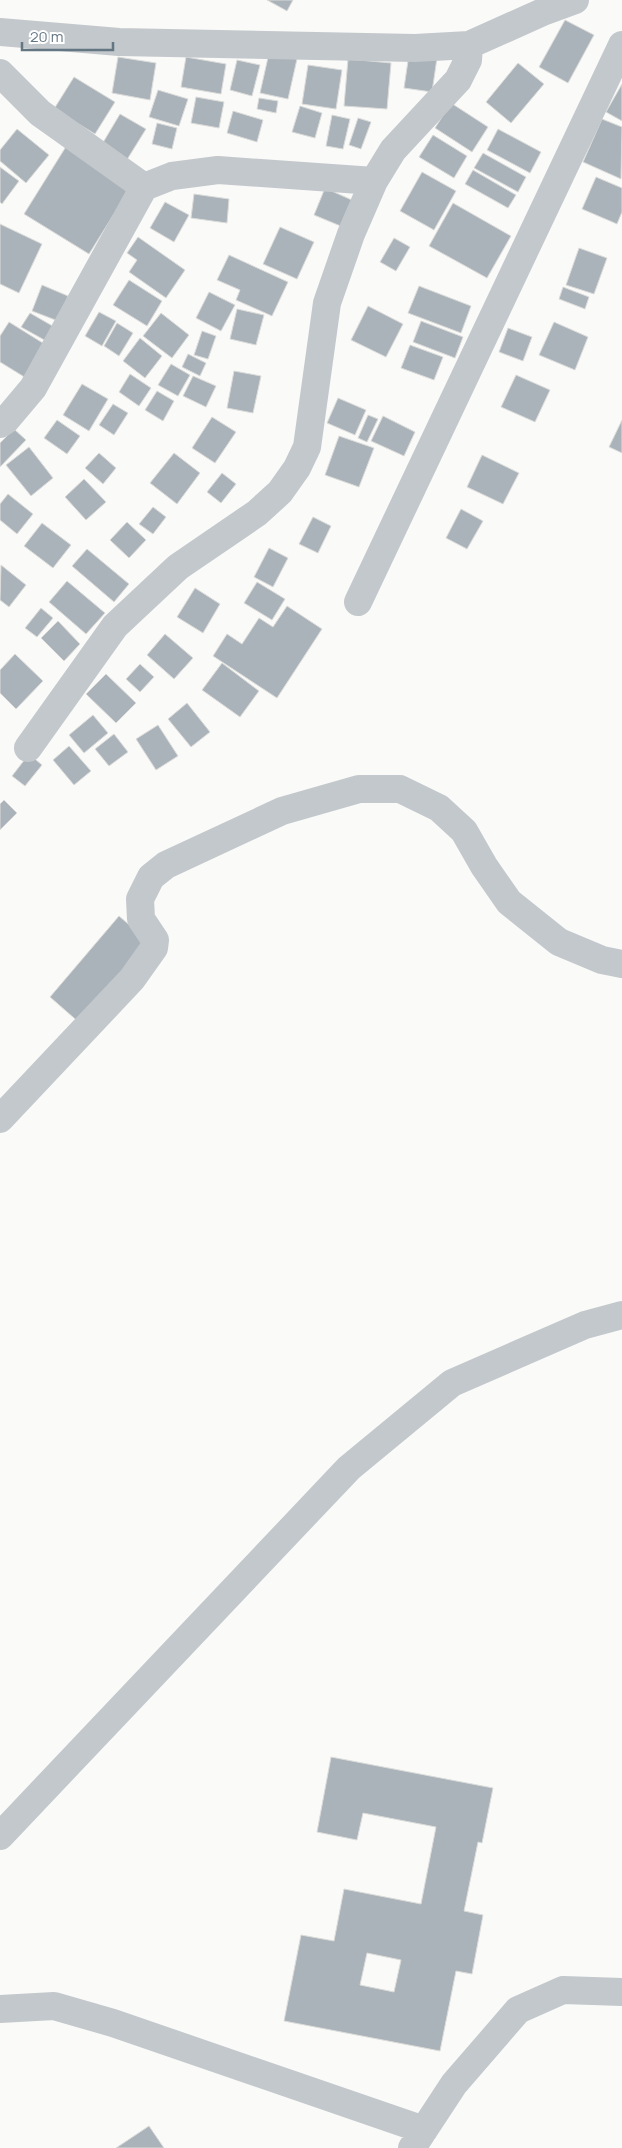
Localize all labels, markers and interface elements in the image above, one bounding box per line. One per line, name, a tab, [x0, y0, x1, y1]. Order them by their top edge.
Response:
scale bar	[22, 20, 114, 52]
text: 20 m	[30, 26, 63, 47]

